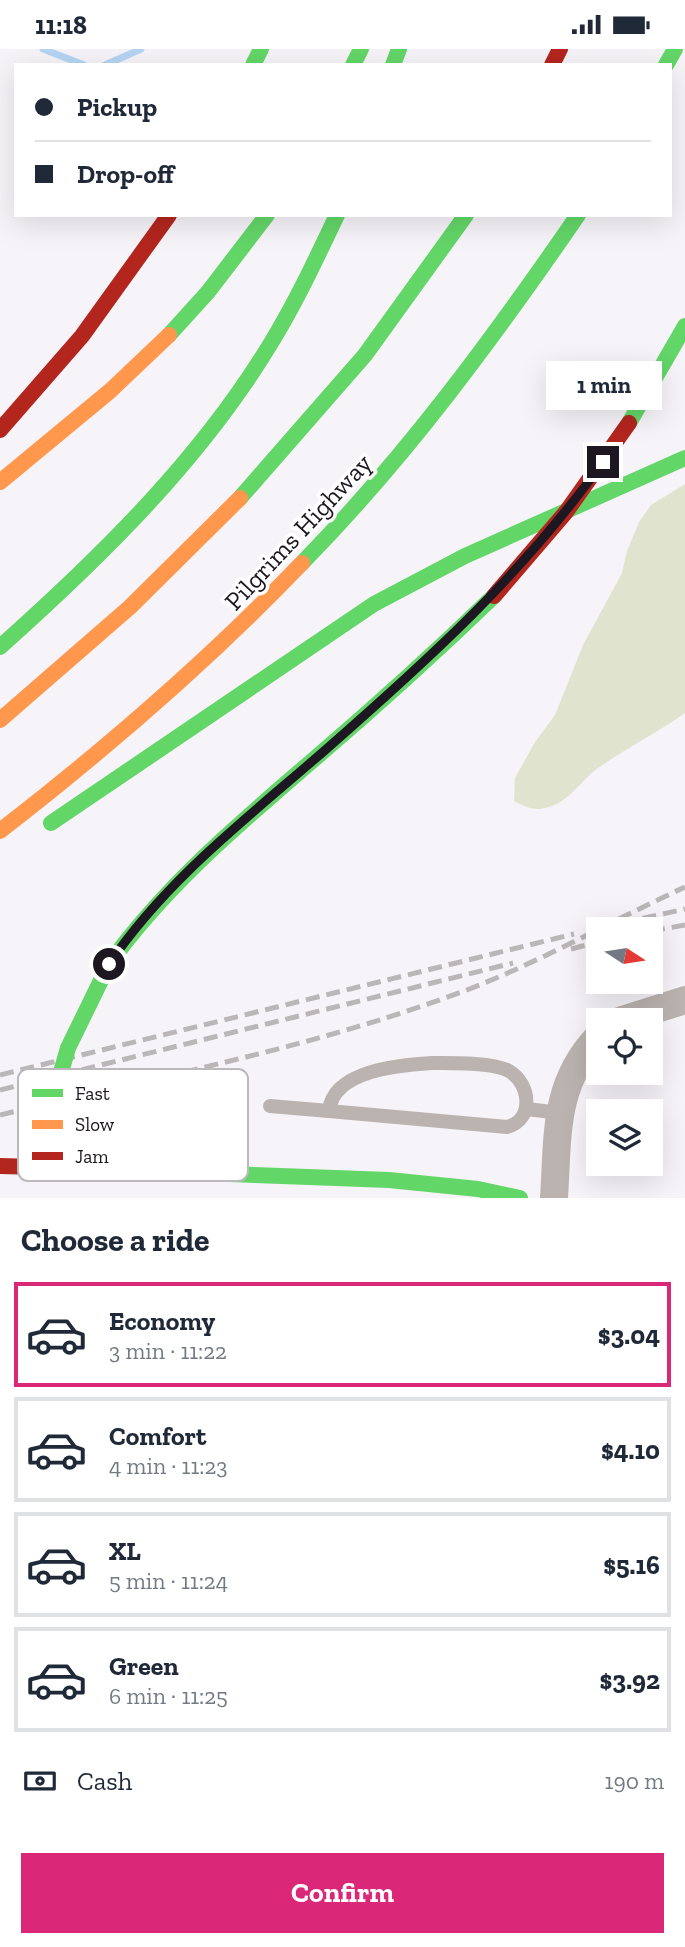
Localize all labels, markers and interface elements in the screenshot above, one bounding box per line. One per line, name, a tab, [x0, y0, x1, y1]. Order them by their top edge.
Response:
text: 11:18	[35, 9, 87, 41]
text: Pickup	[77, 91, 157, 123]
text: Drop-off	[77, 158, 174, 190]
callout: 1 min	[545, 361, 661, 409]
text: 1 min	[577, 371, 631, 399]
route end	[587, 446, 619, 478]
street label: Pilgrims Highway	[218, 447, 379, 617]
north arrow	[586, 917, 663, 994]
map controls	[586, 917, 663, 1176]
route start	[93, 948, 125, 980]
button: locate	[586, 1008, 663, 1085]
legend	[18, 1069, 248, 1181]
text: Fast	[75, 1082, 110, 1105]
button: layers	[586, 1099, 663, 1176]
text: Slow	[75, 1113, 115, 1136]
text: Jam	[75, 1145, 109, 1168]
text: Choose a ride	[21, 1221, 209, 1259]
icon: car	[25, 1303, 88, 1366]
text: Economy	[109, 1305, 215, 1337]
text: $3.04	[598, 1319, 660, 1351]
text: 3 min · 11:22	[109, 1337, 227, 1365]
icon: car	[25, 1418, 88, 1481]
text: Comfort	[109, 1420, 206, 1452]
text: $4.10	[601, 1434, 660, 1466]
text: 4 min · 11:23	[109, 1452, 228, 1480]
icon: car	[25, 1533, 88, 1596]
text: XL	[109, 1535, 141, 1567]
text: $5.16	[603, 1549, 660, 1581]
text: 5 min · 11:24	[109, 1567, 228, 1595]
icon: car	[25, 1648, 88, 1711]
text: Green	[109, 1650, 179, 1682]
text: $3.92	[600, 1664, 660, 1696]
text: 6 min · 11:25	[109, 1682, 228, 1710]
icon: cash	[21, 1762, 59, 1800]
text: Cash	[77, 1765, 132, 1797]
text: 190 m	[605, 1767, 664, 1795]
button: Confirm	[21, 1853, 664, 1933]

